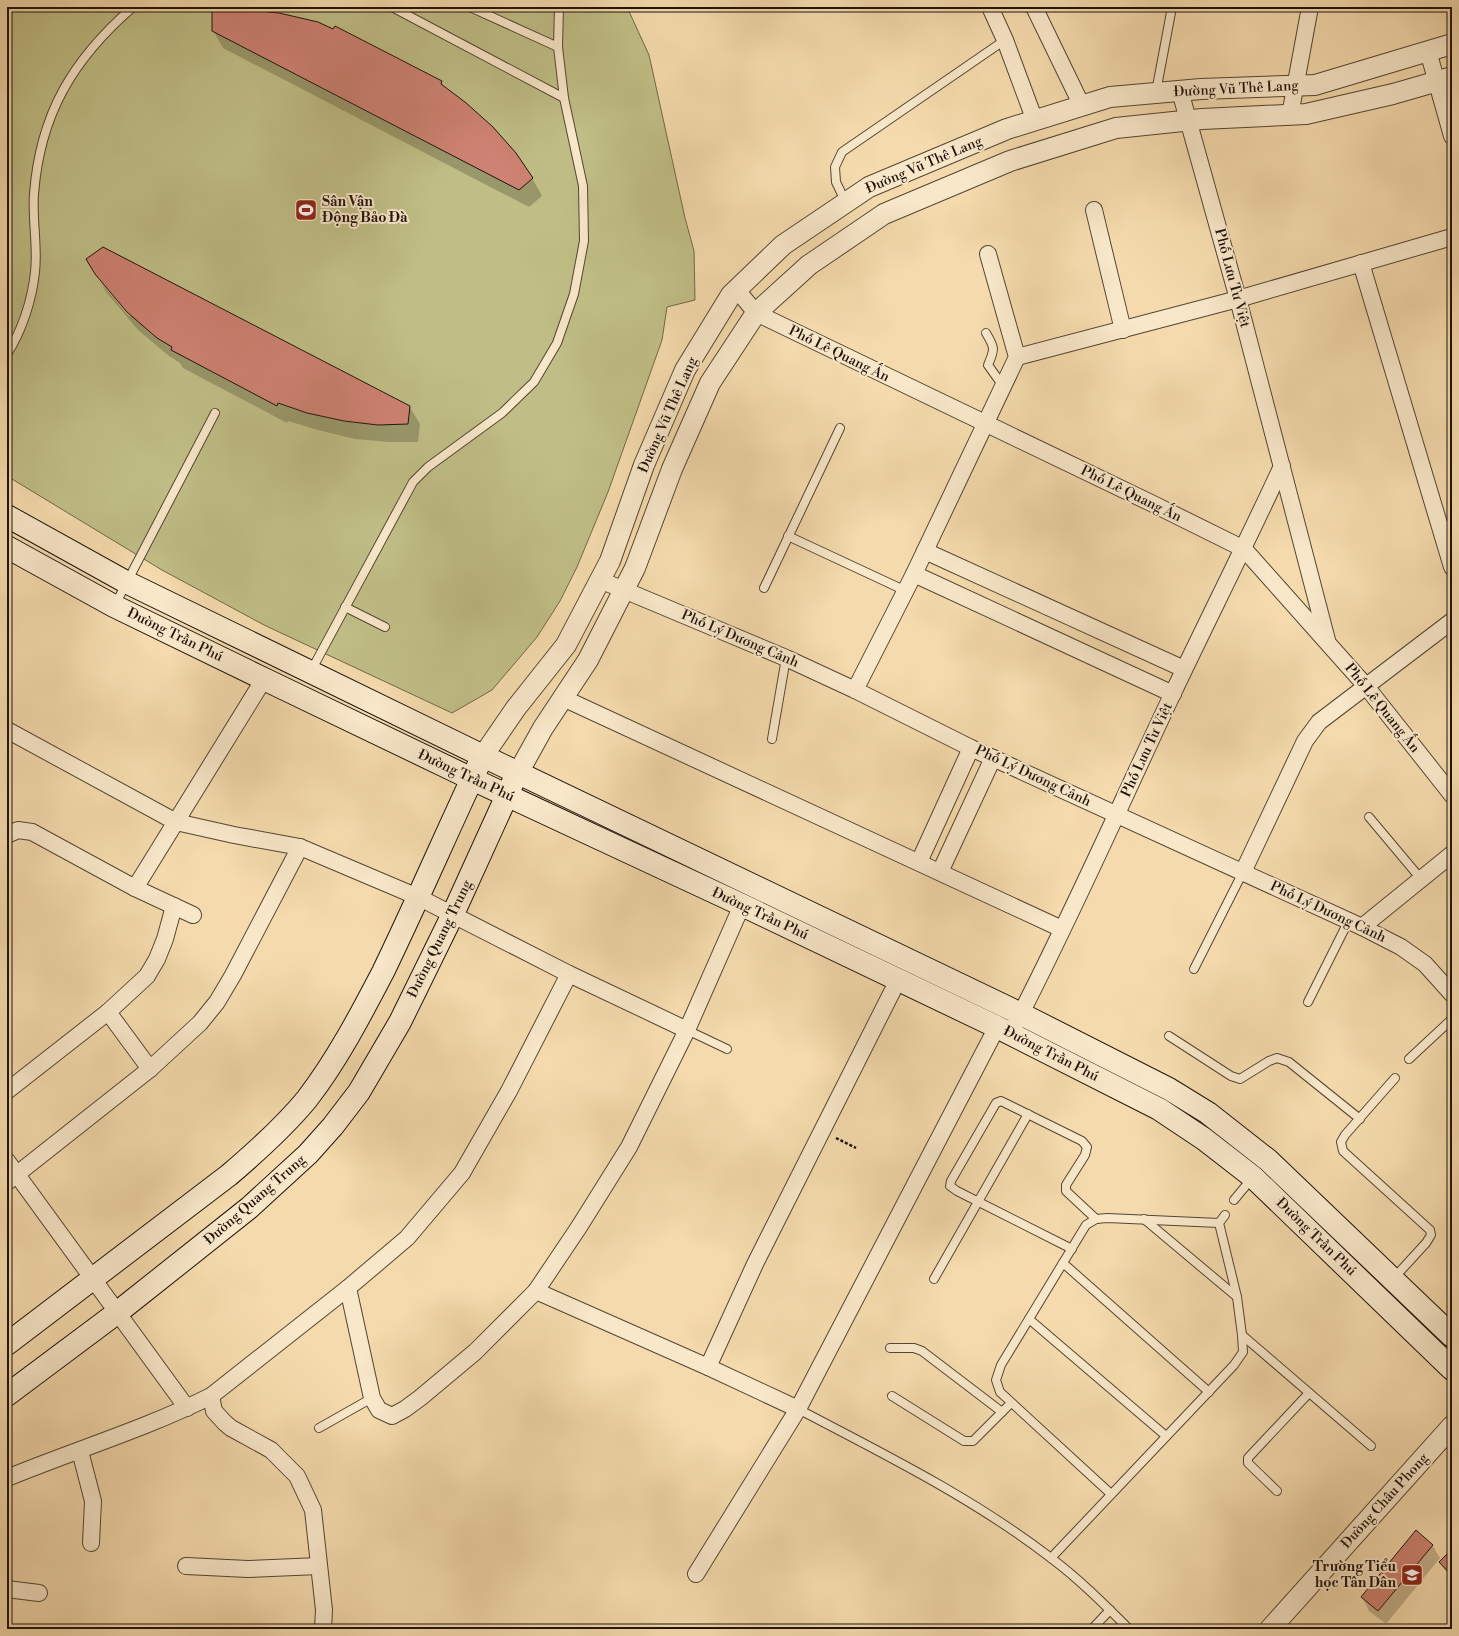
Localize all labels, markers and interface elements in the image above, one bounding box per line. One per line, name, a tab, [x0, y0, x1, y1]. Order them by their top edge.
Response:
street label: Đường Vũ Thê Lang	[1173, 77, 1300, 101]
street label: Đường Vũ Thê Lang	[863, 132, 986, 198]
place label: Sân Vận Động Bảo Đà	[321, 193, 408, 227]
sports icon: Sân Vận Động Bảo Đà	[293, 197, 319, 223]
street label: Phố Lưu Tư Việt	[1210, 226, 1254, 330]
street label: Phố Lê Quang Ấn	[785, 318, 895, 387]
street label: Đường Vũ Thê Lang	[634, 353, 702, 476]
street label: Phố Lê Quang Ấn	[1077, 458, 1187, 527]
street label: Đường Trần Phú	[124, 604, 226, 666]
street label: Phố Lý Dương Cảnh	[679, 606, 802, 672]
street label: Phố Lê Quang Ấn	[1340, 657, 1427, 757]
street label: Phố Lưu Tư Việt	[1117, 700, 1177, 800]
street label: Phố Lý Dương Cảnh	[972, 741, 1094, 811]
street label: Đường Trần Phú	[415, 746, 517, 806]
street label: Đường Quang Trung	[404, 876, 477, 1001]
street label: Phố Lý Dương Cảnh	[1267, 877, 1389, 947]
street label: Đường Trần Phú	[709, 884, 811, 944]
street label: Đường Trần Phú	[1000, 1022, 1102, 1086]
street label: Đường Quang Trung	[200, 1150, 310, 1249]
street label: Đường Trần Phú	[1272, 1194, 1360, 1280]
street label: Đường Châu Phong	[1337, 1449, 1433, 1553]
place label: Trường Tiểu học Tân Dân	[1313, 1558, 1396, 1592]
school or university icon: Trường Tiểu học Tân Dân	[1399, 1562, 1425, 1588]

